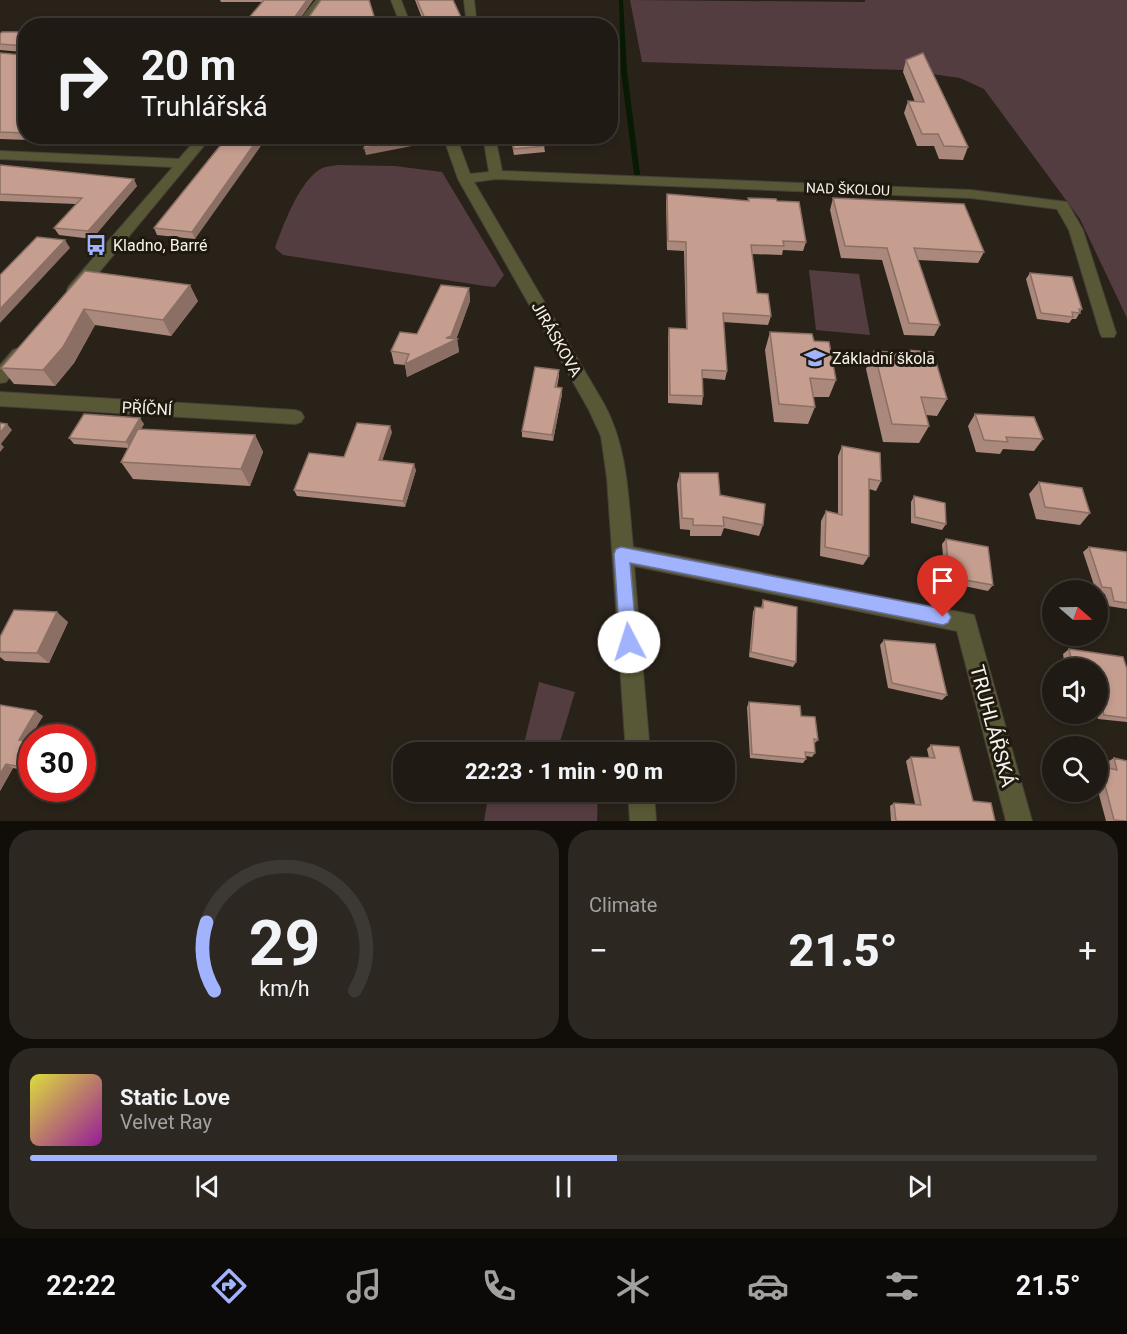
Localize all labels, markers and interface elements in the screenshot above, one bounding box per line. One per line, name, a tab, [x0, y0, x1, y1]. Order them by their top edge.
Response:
text: 20 m	[141, 41, 236, 90]
icon: right	[42, 42, 120, 120]
text: Truhlářská	[141, 91, 268, 123]
street label: NAD ŠKOLOU	[806, 179, 890, 198]
bus stop icon: Kladno, Barré	[84, 233, 108, 257]
place label: Kladno, Barré	[113, 236, 208, 255]
street label: JIRÁSKOVA	[527, 298, 586, 381]
school or university icon: Základní škola	[803, 346, 827, 370]
place label: Základní škola	[832, 349, 935, 368]
street label: PŘÍČNÍ	[121, 397, 173, 419]
pin	[917, 555, 968, 617]
icon: arrive	[926, 564, 959, 597]
north arrow	[1042, 580, 1108, 646]
map controls	[1042, 580, 1108, 802]
position arrow	[597, 610, 661, 674]
button: sound	[1042, 658, 1108, 724]
street label: TRUHLÁŘSKÁ	[965, 662, 1021, 790]
speed limit sign: 30	[18, 724, 96, 802]
button: search	[1042, 736, 1108, 802]
text: 22:23 · 1 min · 90 m	[465, 759, 663, 784]
text: Climate	[589, 893, 657, 917]
text: 29	[248, 907, 320, 980]
text: 21.5°	[789, 924, 898, 977]
text: −	[589, 931, 608, 970]
text: +	[1078, 931, 1097, 970]
text: km/h	[259, 977, 309, 1002]
text: Static Love	[120, 1085, 230, 1110]
text: Velvet Ray	[120, 1110, 212, 1134]
icon: previous	[191, 1170, 224, 1203]
icon: pause	[547, 1170, 580, 1203]
icon: next	[903, 1170, 936, 1203]
icon: directions	[208, 1265, 250, 1307]
icon: music	[343, 1265, 385, 1307]
icon: phone	[478, 1265, 520, 1307]
icon: climate	[612, 1265, 654, 1307]
icon: car	[747, 1265, 789, 1307]
icon: filters	[881, 1265, 923, 1307]
text: 22:22	[46, 1270, 116, 1302]
text: 21.5°	[1016, 1270, 1081, 1302]

